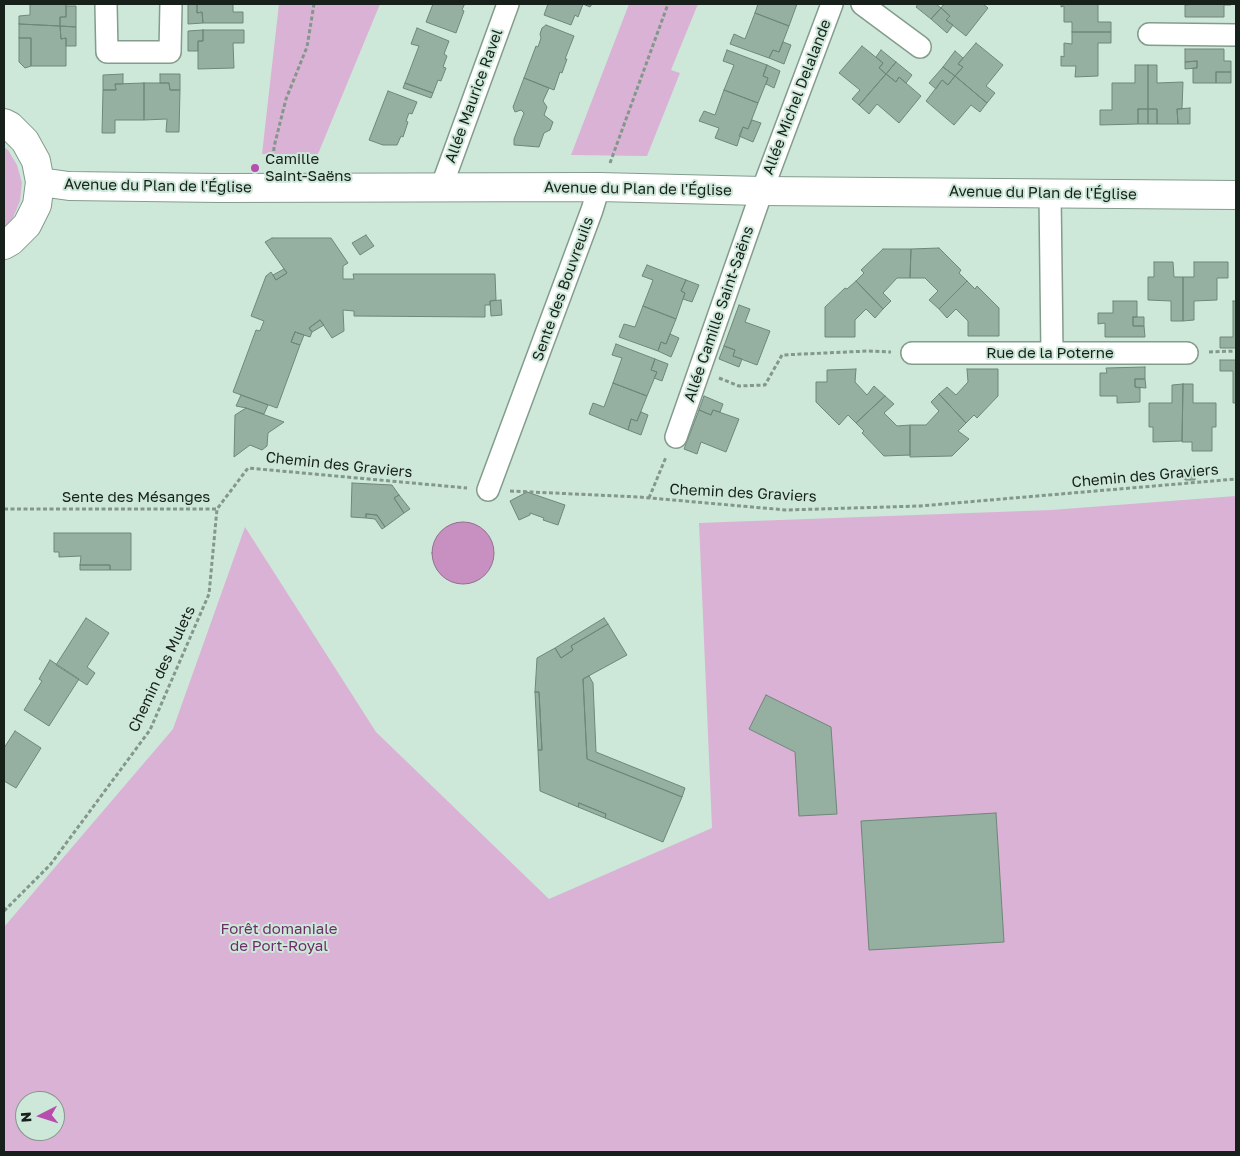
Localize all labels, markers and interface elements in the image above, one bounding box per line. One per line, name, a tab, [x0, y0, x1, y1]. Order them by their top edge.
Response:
street label: Allée Michel Delalande	[759, 17, 835, 177]
street label: Allée Maurice Ravel	[441, 27, 507, 165]
place label: Camille Saint-Saëns	[265, 150, 352, 185]
marker: Camille Saint-Saëns	[249, 162, 261, 174]
street label: Avenue du Plan de l'Église	[64, 175, 252, 197]
street label: Avenue du Plan de l'Église	[544, 178, 732, 200]
street label: Avenue du Plan de l'Église	[949, 182, 1137, 204]
street label: Sente des Bouvreuils	[529, 214, 597, 364]
street label: Allée Camille Saint-Saëns	[680, 224, 758, 404]
street label: Rue de la Poterne	[986, 344, 1114, 362]
street label: Chemin des Graviers	[265, 448, 413, 482]
street label: Chemin des Graviers	[1071, 461, 1219, 491]
street label: Chemin des Graviers	[669, 480, 817, 506]
street label: Sente des Mésanges	[62, 488, 210, 506]
street label: Chemin des Mulets	[125, 603, 199, 735]
park label: Forêt domaniale de Port-Royal	[221, 920, 337, 955]
north arrow	[15, 1091, 65, 1141]
text: N	[17, 1111, 34, 1123]

